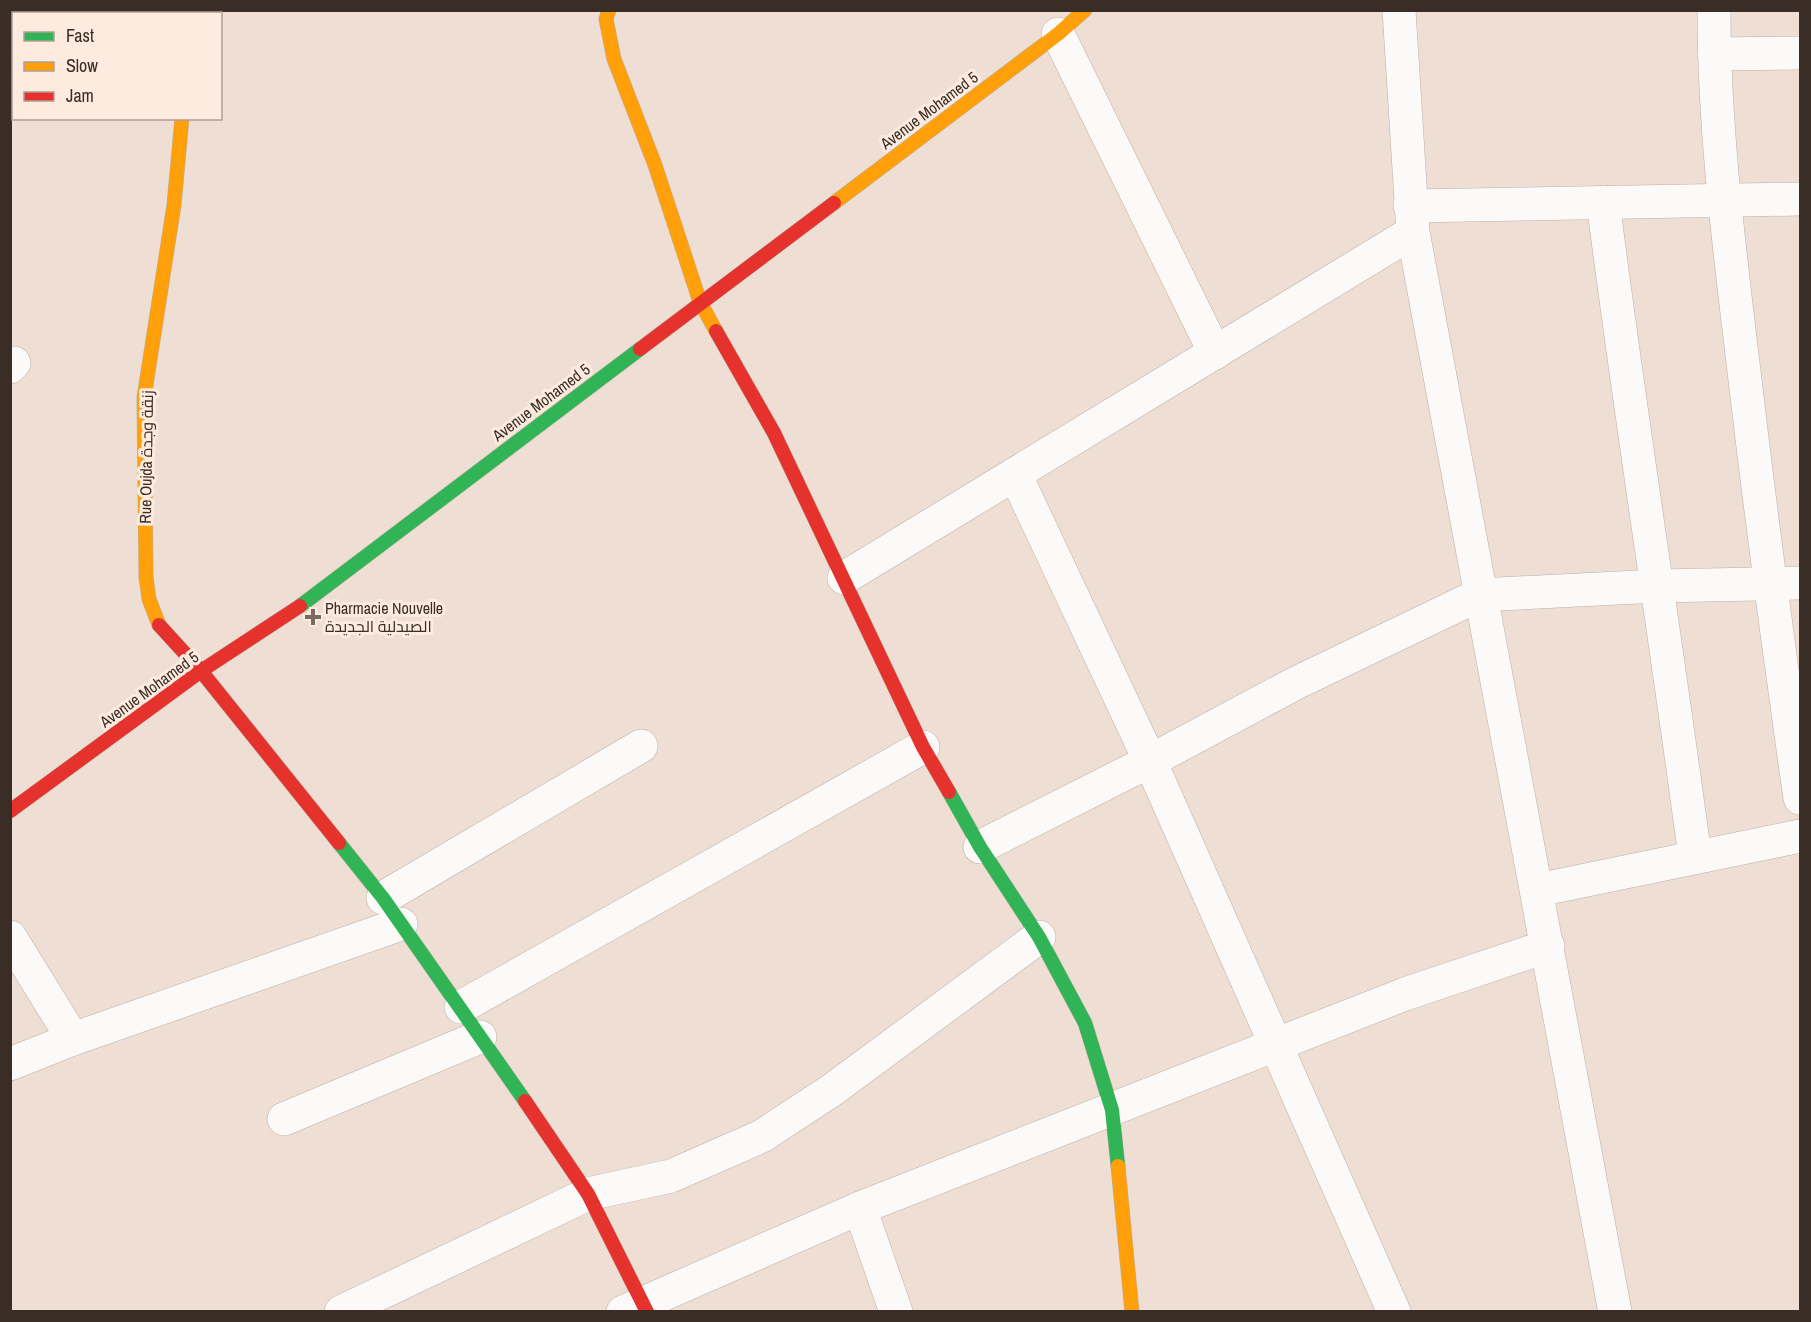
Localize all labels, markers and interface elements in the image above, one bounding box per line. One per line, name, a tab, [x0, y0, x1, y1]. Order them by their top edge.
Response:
legend	[12, 12, 222, 120]
text: Fast	[66, 23, 94, 48]
text: Slow	[66, 53, 98, 78]
street label: Avenue Mohamed 5	[875, 66, 982, 155]
text: Jam	[66, 83, 94, 108]
street label: Avenue Mohamed 5	[487, 358, 594, 447]
street label: Rue Oujda زنقة وجدة	[134, 390, 158, 524]
place label: Pharmacie Nouvelle الصيدلية الجديدة	[325, 597, 443, 637]
marker: Pharmacie Nouvelle الصيدلية الجديدة	[306, 610, 320, 624]
street label: Avenue Mohamed 5	[94, 646, 203, 733]

